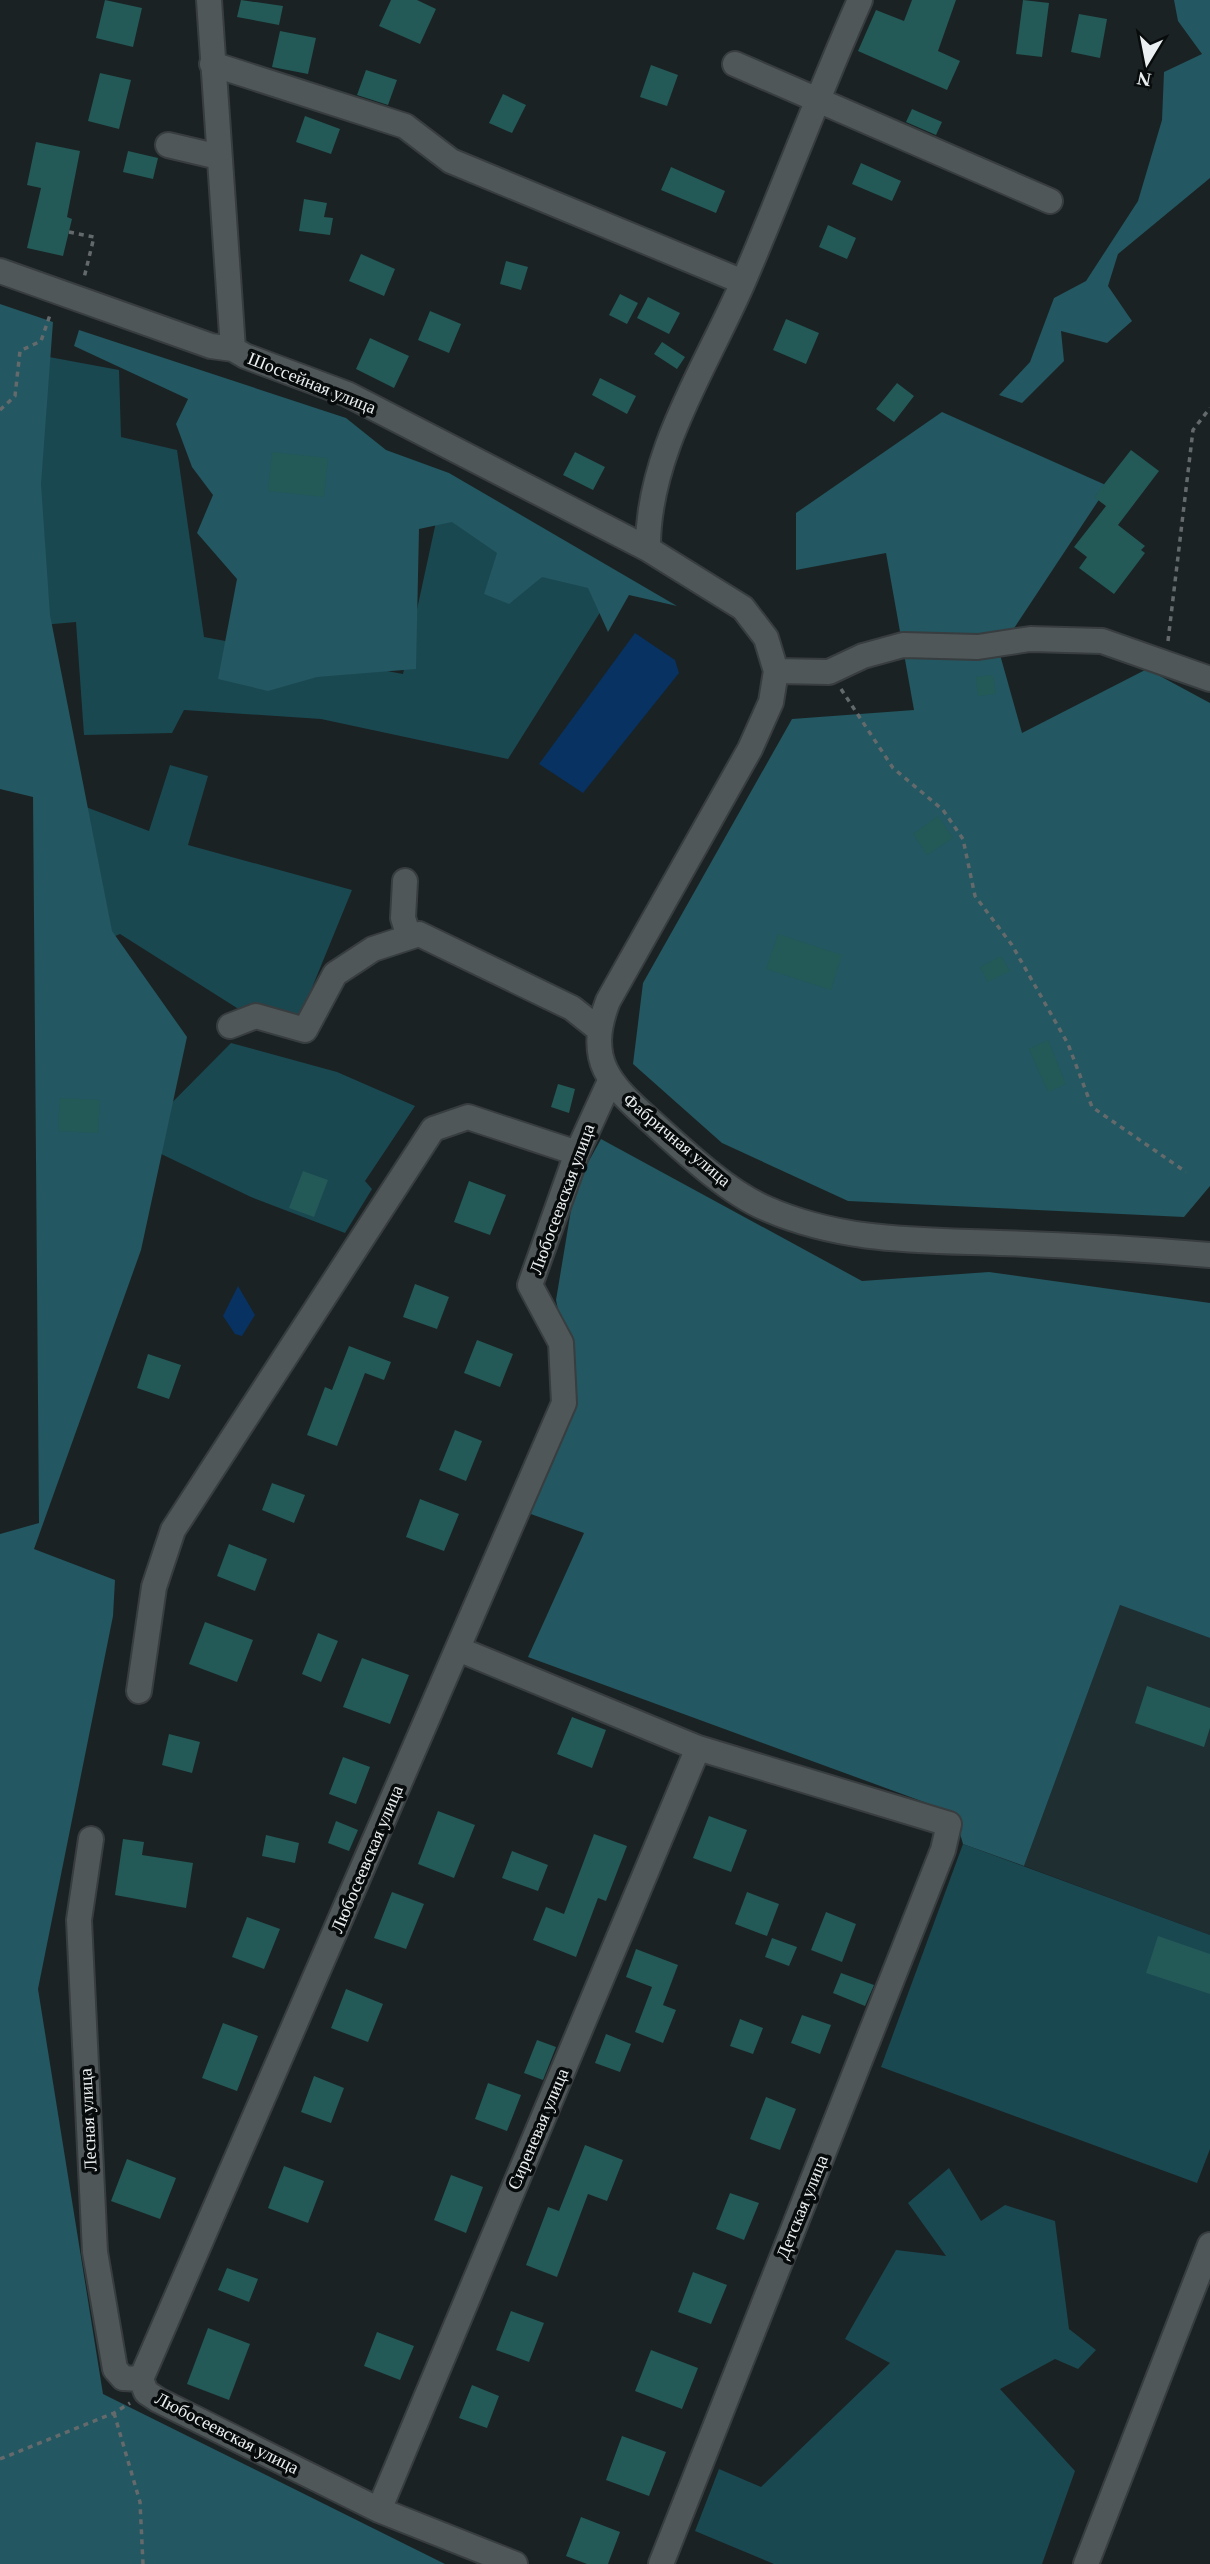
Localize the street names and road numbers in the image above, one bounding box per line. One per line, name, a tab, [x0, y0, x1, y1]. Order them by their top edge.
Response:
street label: Шоссейная улица	[245, 348, 379, 418]
street label: Фабричная улица	[619, 1089, 735, 1191]
street label: Любосеевская улица	[525, 1121, 599, 1277]
street label: Любосеевская улица	[327, 1782, 407, 1936]
street label: Сиреневая улица	[503, 2065, 573, 2193]
street label: Лесная улица	[75, 2068, 101, 2172]
street label: Детская улица	[772, 2152, 832, 2262]
street label: Любосеевская улица	[152, 2388, 302, 2478]

